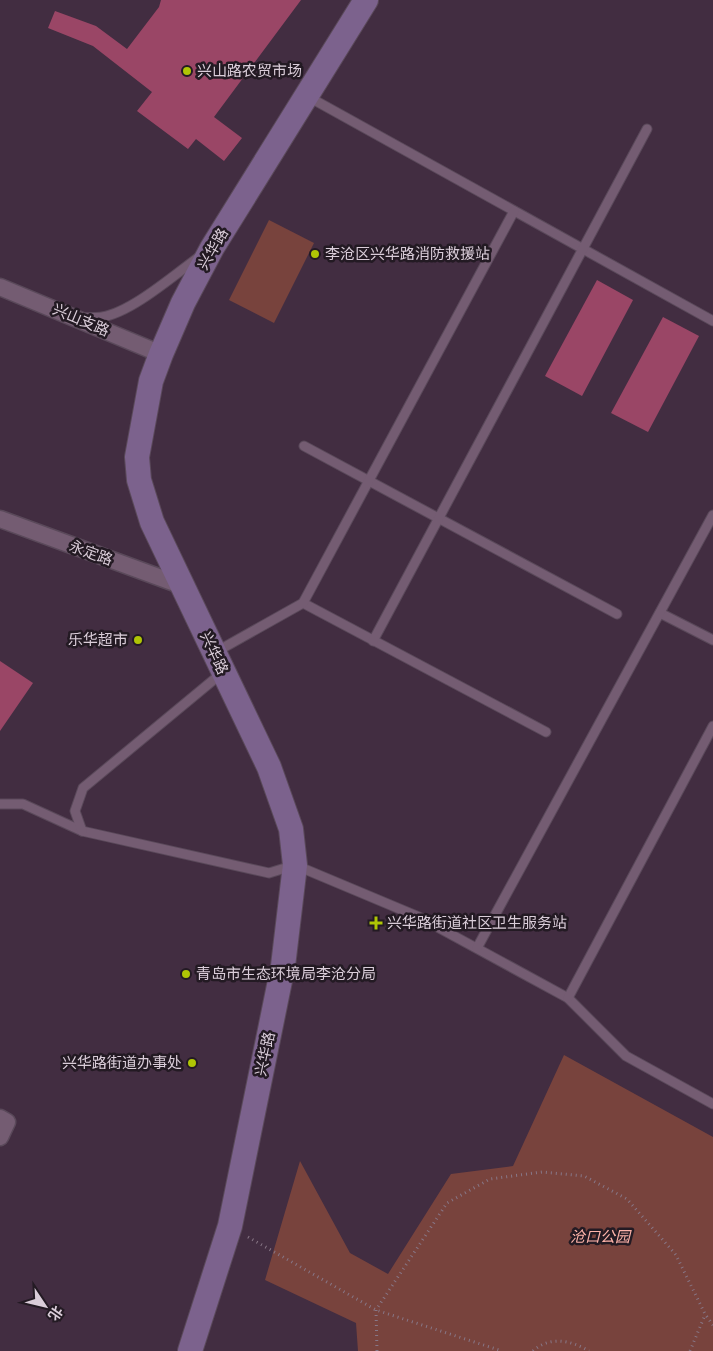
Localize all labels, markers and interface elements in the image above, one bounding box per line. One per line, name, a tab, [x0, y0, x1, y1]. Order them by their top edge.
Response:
place label: 兴山路农贸市场	[197, 59, 302, 80]
marker: 兴山路农贸市场	[181, 65, 193, 77]
street label: 兴华路	[191, 224, 232, 273]
place label: 李沧区兴华路消防救援站	[325, 242, 490, 263]
marker: 李沧区兴华路消防救援站	[309, 248, 321, 260]
street label: 兴山支路	[50, 297, 113, 340]
street label: 永定路	[67, 534, 116, 569]
place label: 乐华超市	[68, 628, 128, 649]
street label: 兴华路	[196, 628, 234, 677]
marker: 乐华超市	[132, 634, 144, 646]
place label: 兴华路街道社区卫生服务站	[387, 911, 567, 932]
marker: 兴华路街道社区卫生服务站	[369, 916, 383, 930]
place label: 青岛市生态环境局李沧分局	[196, 962, 376, 983]
marker: 青岛市生态环境局李沧分局	[180, 968, 192, 980]
street label: 兴华路	[249, 1029, 278, 1078]
place label: 兴华路街道办事处	[62, 1051, 182, 1072]
marker: 兴华路街道办事处	[186, 1057, 198, 1069]
park label: 沧口公园	[570, 1225, 632, 1246]
north arrow	[20, 1281, 70, 1331]
text: 北	[44, 1303, 69, 1325]

